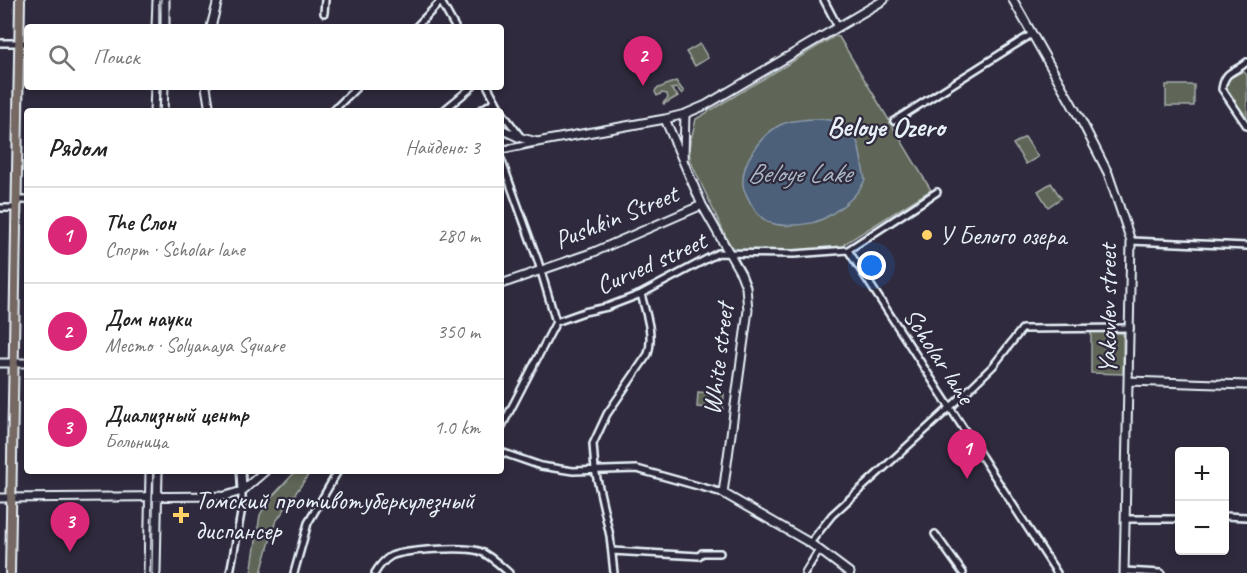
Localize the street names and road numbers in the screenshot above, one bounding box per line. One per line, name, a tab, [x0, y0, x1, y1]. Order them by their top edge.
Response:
street label: Pushkin Street	[550, 176, 685, 257]
street label: Curved street	[591, 223, 713, 302]
street label: Yakovlev street	[1091, 242, 1124, 374]
street label: White street	[695, 298, 742, 417]
street label: Scholar lane	[896, 302, 984, 412]

